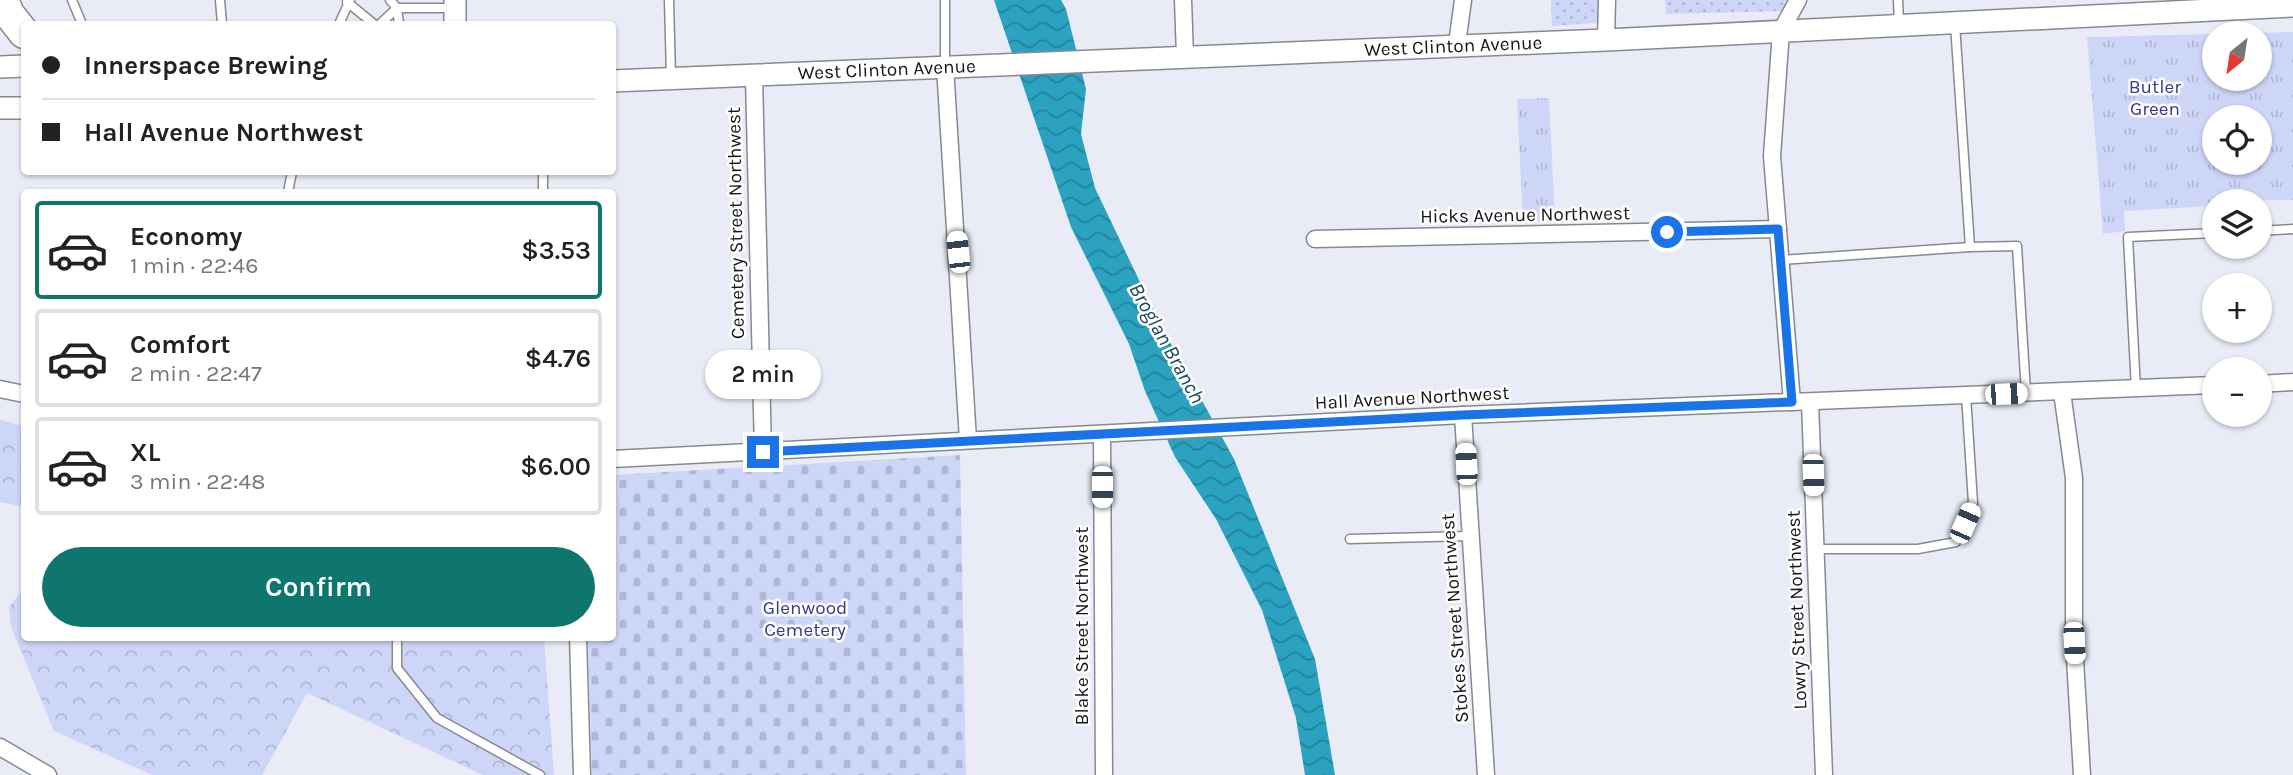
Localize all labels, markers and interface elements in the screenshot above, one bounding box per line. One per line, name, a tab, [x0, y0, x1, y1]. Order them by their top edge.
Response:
north arrow	[2202, 21, 2272, 91]
map controls	[2202, 21, 2272, 427]
street label: West Clinton Avenue	[1364, 32, 1543, 61]
text: Innerspace Brewing	[84, 50, 328, 81]
street label: West Clinton Avenue	[797, 55, 976, 84]
park label: Butler Green	[2129, 76, 2181, 120]
button: locate	[2202, 105, 2272, 175]
street label: Cemetery Street Northwest	[723, 107, 749, 339]
text: Hall Avenue Northwest	[84, 117, 363, 148]
button: layers	[2202, 189, 2272, 259]
street label: Hicks Avenue Northwest	[1420, 202, 1630, 228]
route start	[1651, 216, 1683, 248]
icon: car	[46, 219, 109, 282]
text: Economy	[130, 221, 242, 252]
car	[946, 230, 971, 274]
text: $3.53	[521, 235, 591, 266]
text: 1 min · 22:46	[130, 252, 258, 279]
button: +	[2202, 273, 2272, 343]
water label: Broglan Branch	[1124, 279, 1210, 407]
icon: car	[46, 327, 109, 390]
text: Comfort	[130, 329, 231, 360]
text: $4.76	[525, 343, 591, 374]
callout: 2 min	[705, 350, 821, 400]
button: −	[2202, 357, 2272, 427]
text: 2 min · 22:47	[130, 360, 262, 387]
text: 2 min	[732, 361, 794, 388]
street label: Hall Avenue Northwest	[1314, 382, 1510, 414]
car	[1985, 383, 2028, 405]
icon: car	[46, 435, 109, 498]
route end	[747, 436, 779, 468]
text: XL	[130, 437, 161, 468]
car	[1455, 442, 1478, 486]
text: $6.00	[520, 451, 591, 482]
car	[1802, 454, 1825, 496]
car	[1092, 466, 1113, 508]
text: 3 min · 22:48	[130, 468, 265, 495]
car	[1947, 500, 1984, 546]
street label: Lowry Street Northwest	[1783, 510, 1811, 710]
street label: Stokes Street Northwest	[1437, 512, 1473, 724]
street label: Blake Street Northwest	[1071, 527, 1093, 725]
button: Confirm	[42, 547, 595, 627]
park label: Glenwood Cemetery	[763, 597, 847, 641]
car	[2063, 621, 2086, 665]

